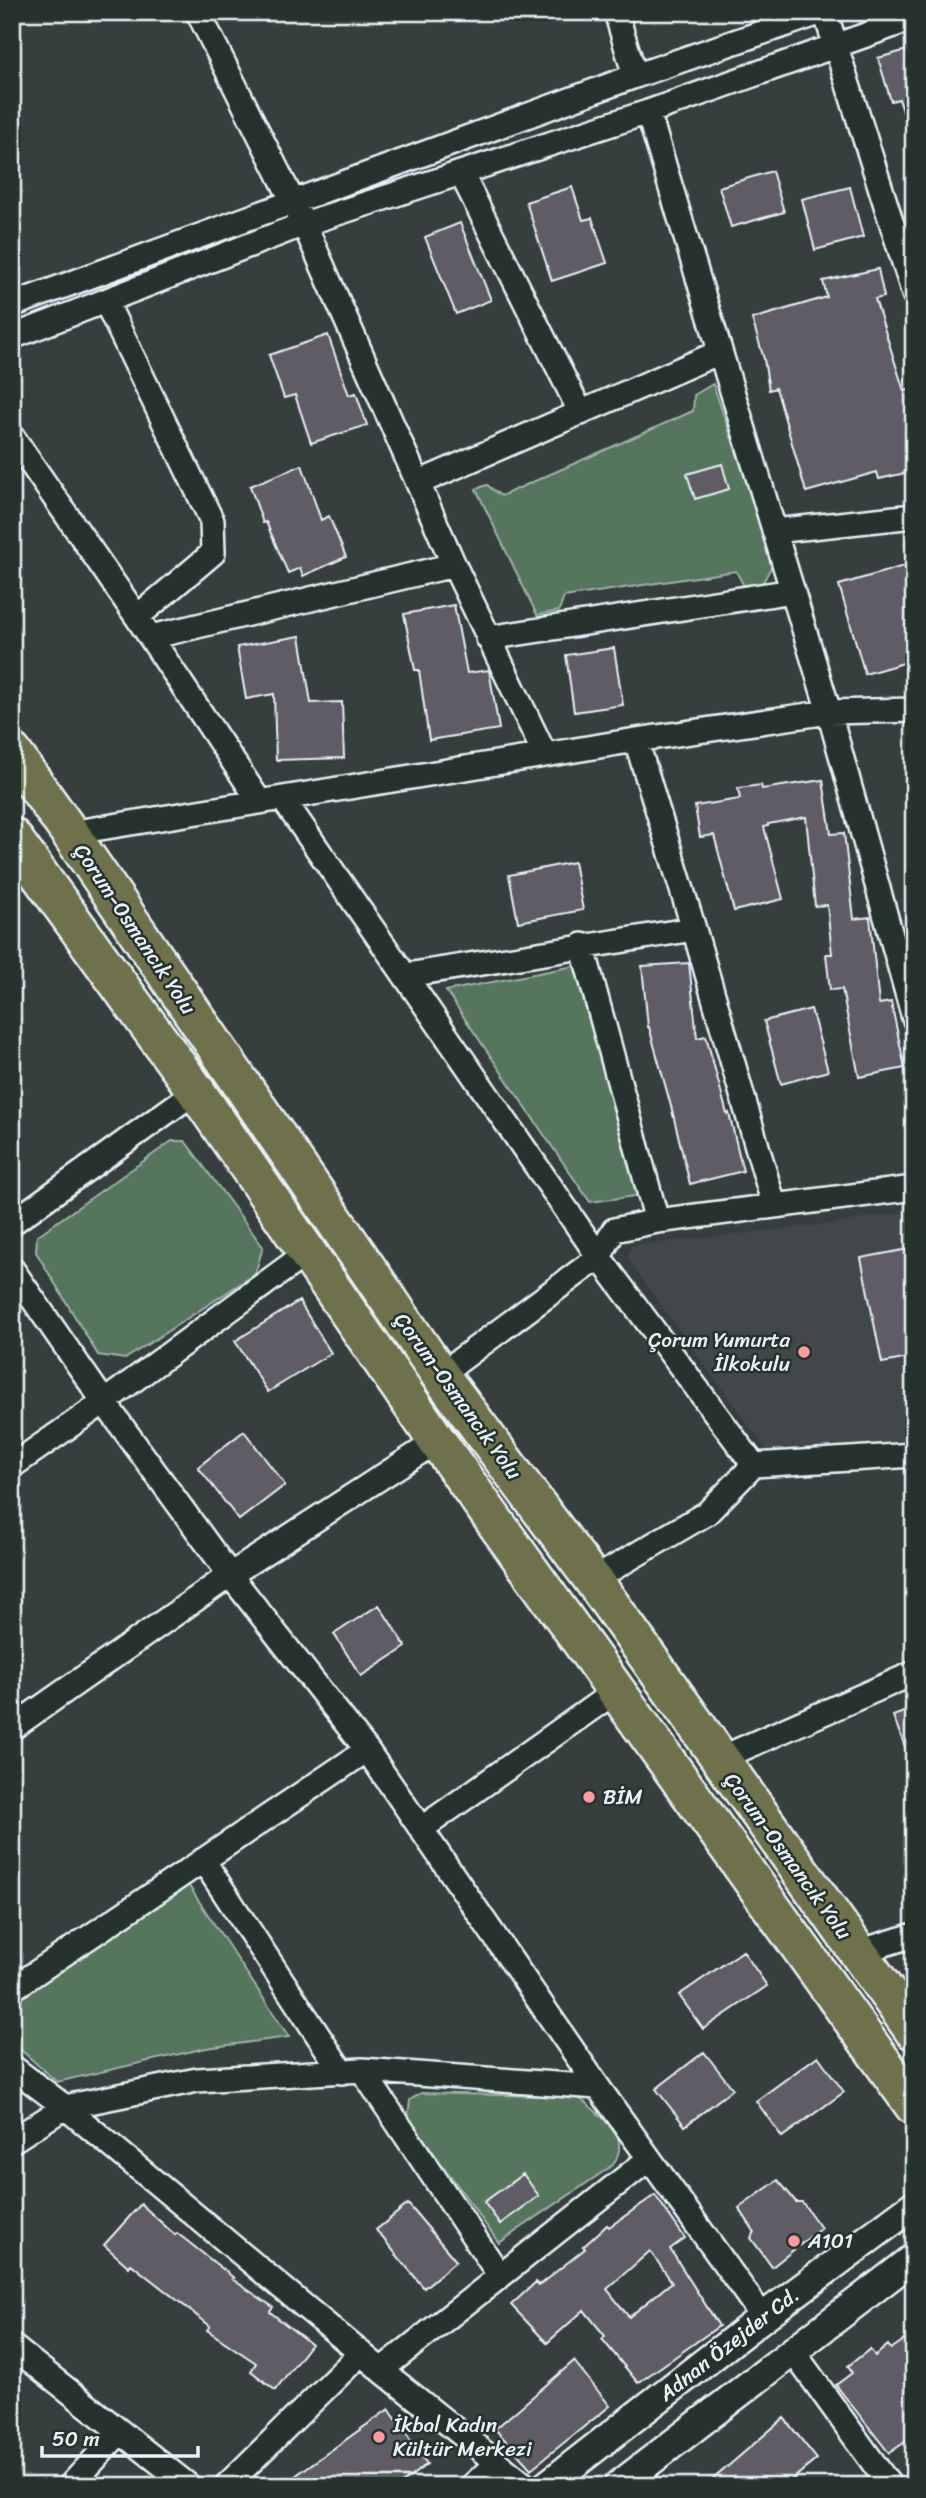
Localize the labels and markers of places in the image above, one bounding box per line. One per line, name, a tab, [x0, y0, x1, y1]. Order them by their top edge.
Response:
place label: Çorum Yumurta İlkokulu	[648, 1321, 790, 1383]
marker: Çorum Yumurta İlkokulu	[796, 1344, 812, 1360]
place label: BİM	[603, 1778, 643, 1816]
marker: BİM	[581, 1789, 597, 1805]
place label: A101	[807, 2222, 853, 2260]
marker: A101	[786, 2233, 802, 2249]
place label: İkbal Kadın Kültür Merkezi	[392, 2406, 533, 2468]
marker: İkbal Kadın Kültür Merkezi	[371, 2429, 387, 2445]

